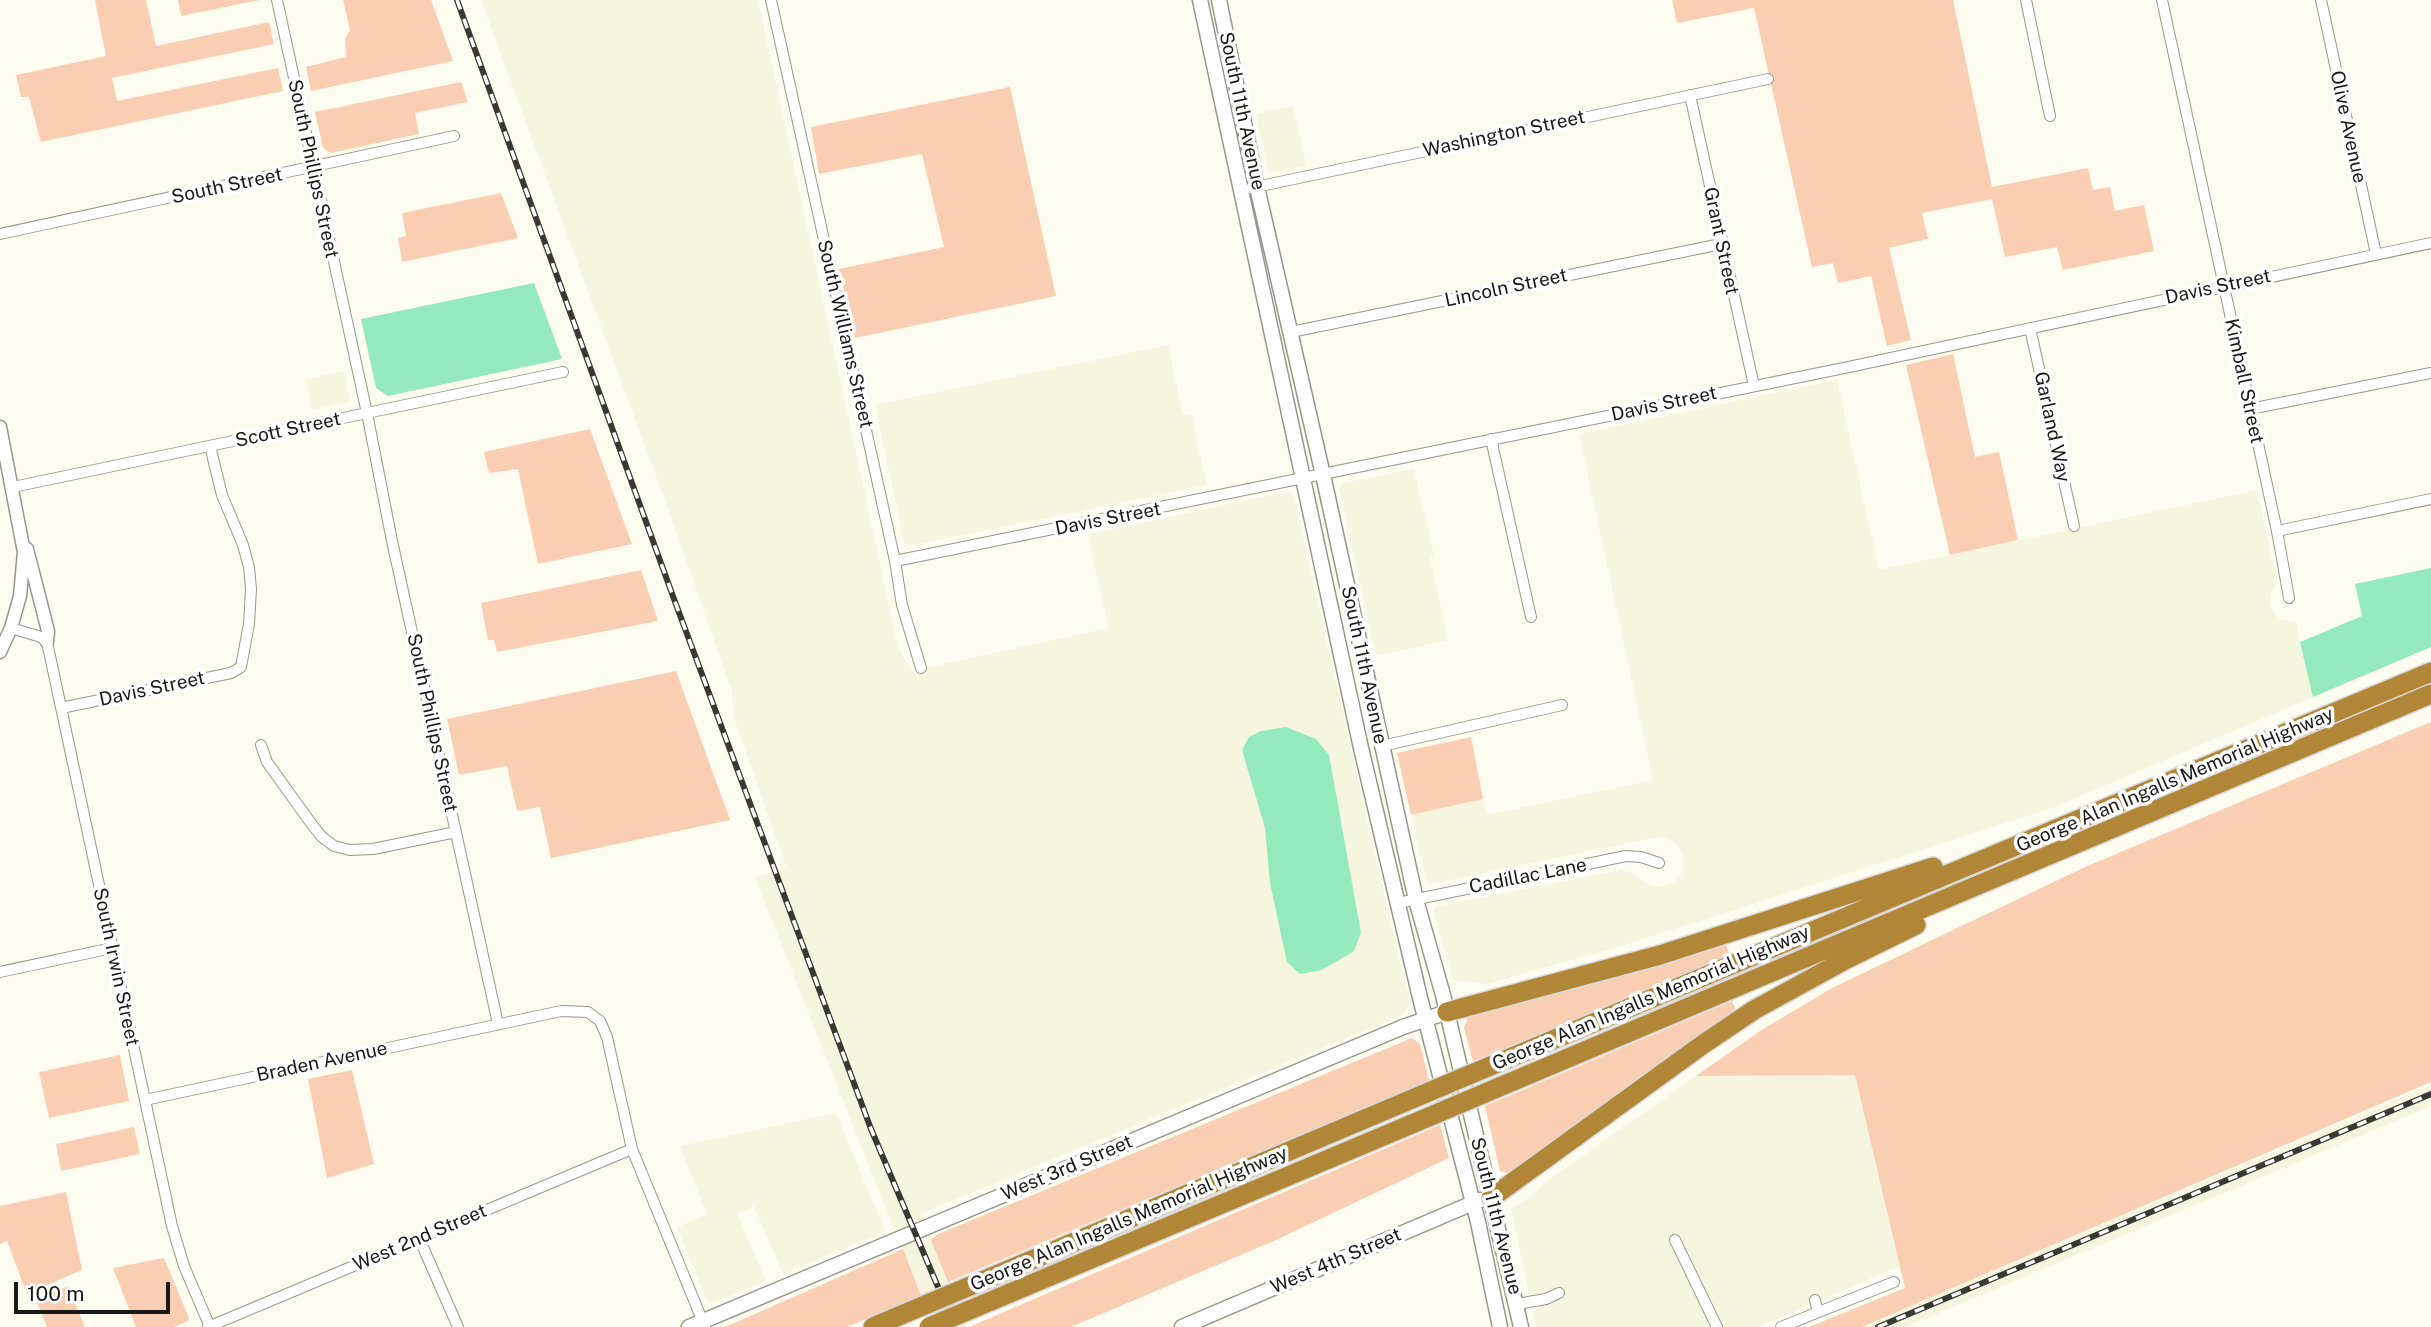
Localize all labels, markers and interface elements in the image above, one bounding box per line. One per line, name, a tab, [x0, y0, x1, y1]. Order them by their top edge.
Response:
street label: South 11th Avenue	[1214, 30, 1270, 192]
street label: Olive Avenue	[2325, 69, 2371, 185]
street label: South Phillips Street	[283, 77, 343, 261]
street label: Washington Street	[1421, 106, 1587, 162]
street label: South Street	[169, 163, 285, 209]
street label: Grant Street	[1698, 185, 1744, 297]
street label: South Williams Street	[812, 238, 878, 430]
street label: Lincoln Street	[1443, 264, 1569, 312]
street label: Davis Street	[2163, 265, 2273, 309]
street label: Kimball Street	[2220, 316, 2268, 446]
street label: Garland Way	[2029, 370, 2075, 484]
street label: Davis Street	[1609, 382, 1719, 426]
street label: Scott Street	[233, 408, 343, 452]
street label: Davis Street	[1053, 498, 1163, 540]
street label: South 11th Avenue	[1336, 584, 1392, 746]
street label: South Phillips Street	[402, 631, 462, 815]
street label: Davis Street	[97, 667, 207, 711]
street label: George Alan Ingalls Memorial Highway	[2013, 703, 2337, 857]
street label: Cadillac Lane	[1467, 853, 1589, 899]
street label: South Irwin Street	[88, 886, 144, 1048]
street label: George Alan Ingalls Memorial Highway	[1489, 921, 1813, 1075]
street label: Braden Avenue	[254, 1037, 390, 1087]
street label: West 3rd Street	[998, 1130, 1136, 1206]
street label: South 11th Avenue	[1465, 1135, 1527, 1297]
street label: George Alan Ingalls Memorial Highway	[967, 1142, 1291, 1296]
street label: West 2nd Street	[350, 1200, 490, 1276]
street label: West 4th Street	[1267, 1223, 1405, 1299]
scale bar	[18, 1268, 173, 1312]
text: 100 m	[27, 1281, 84, 1306]

